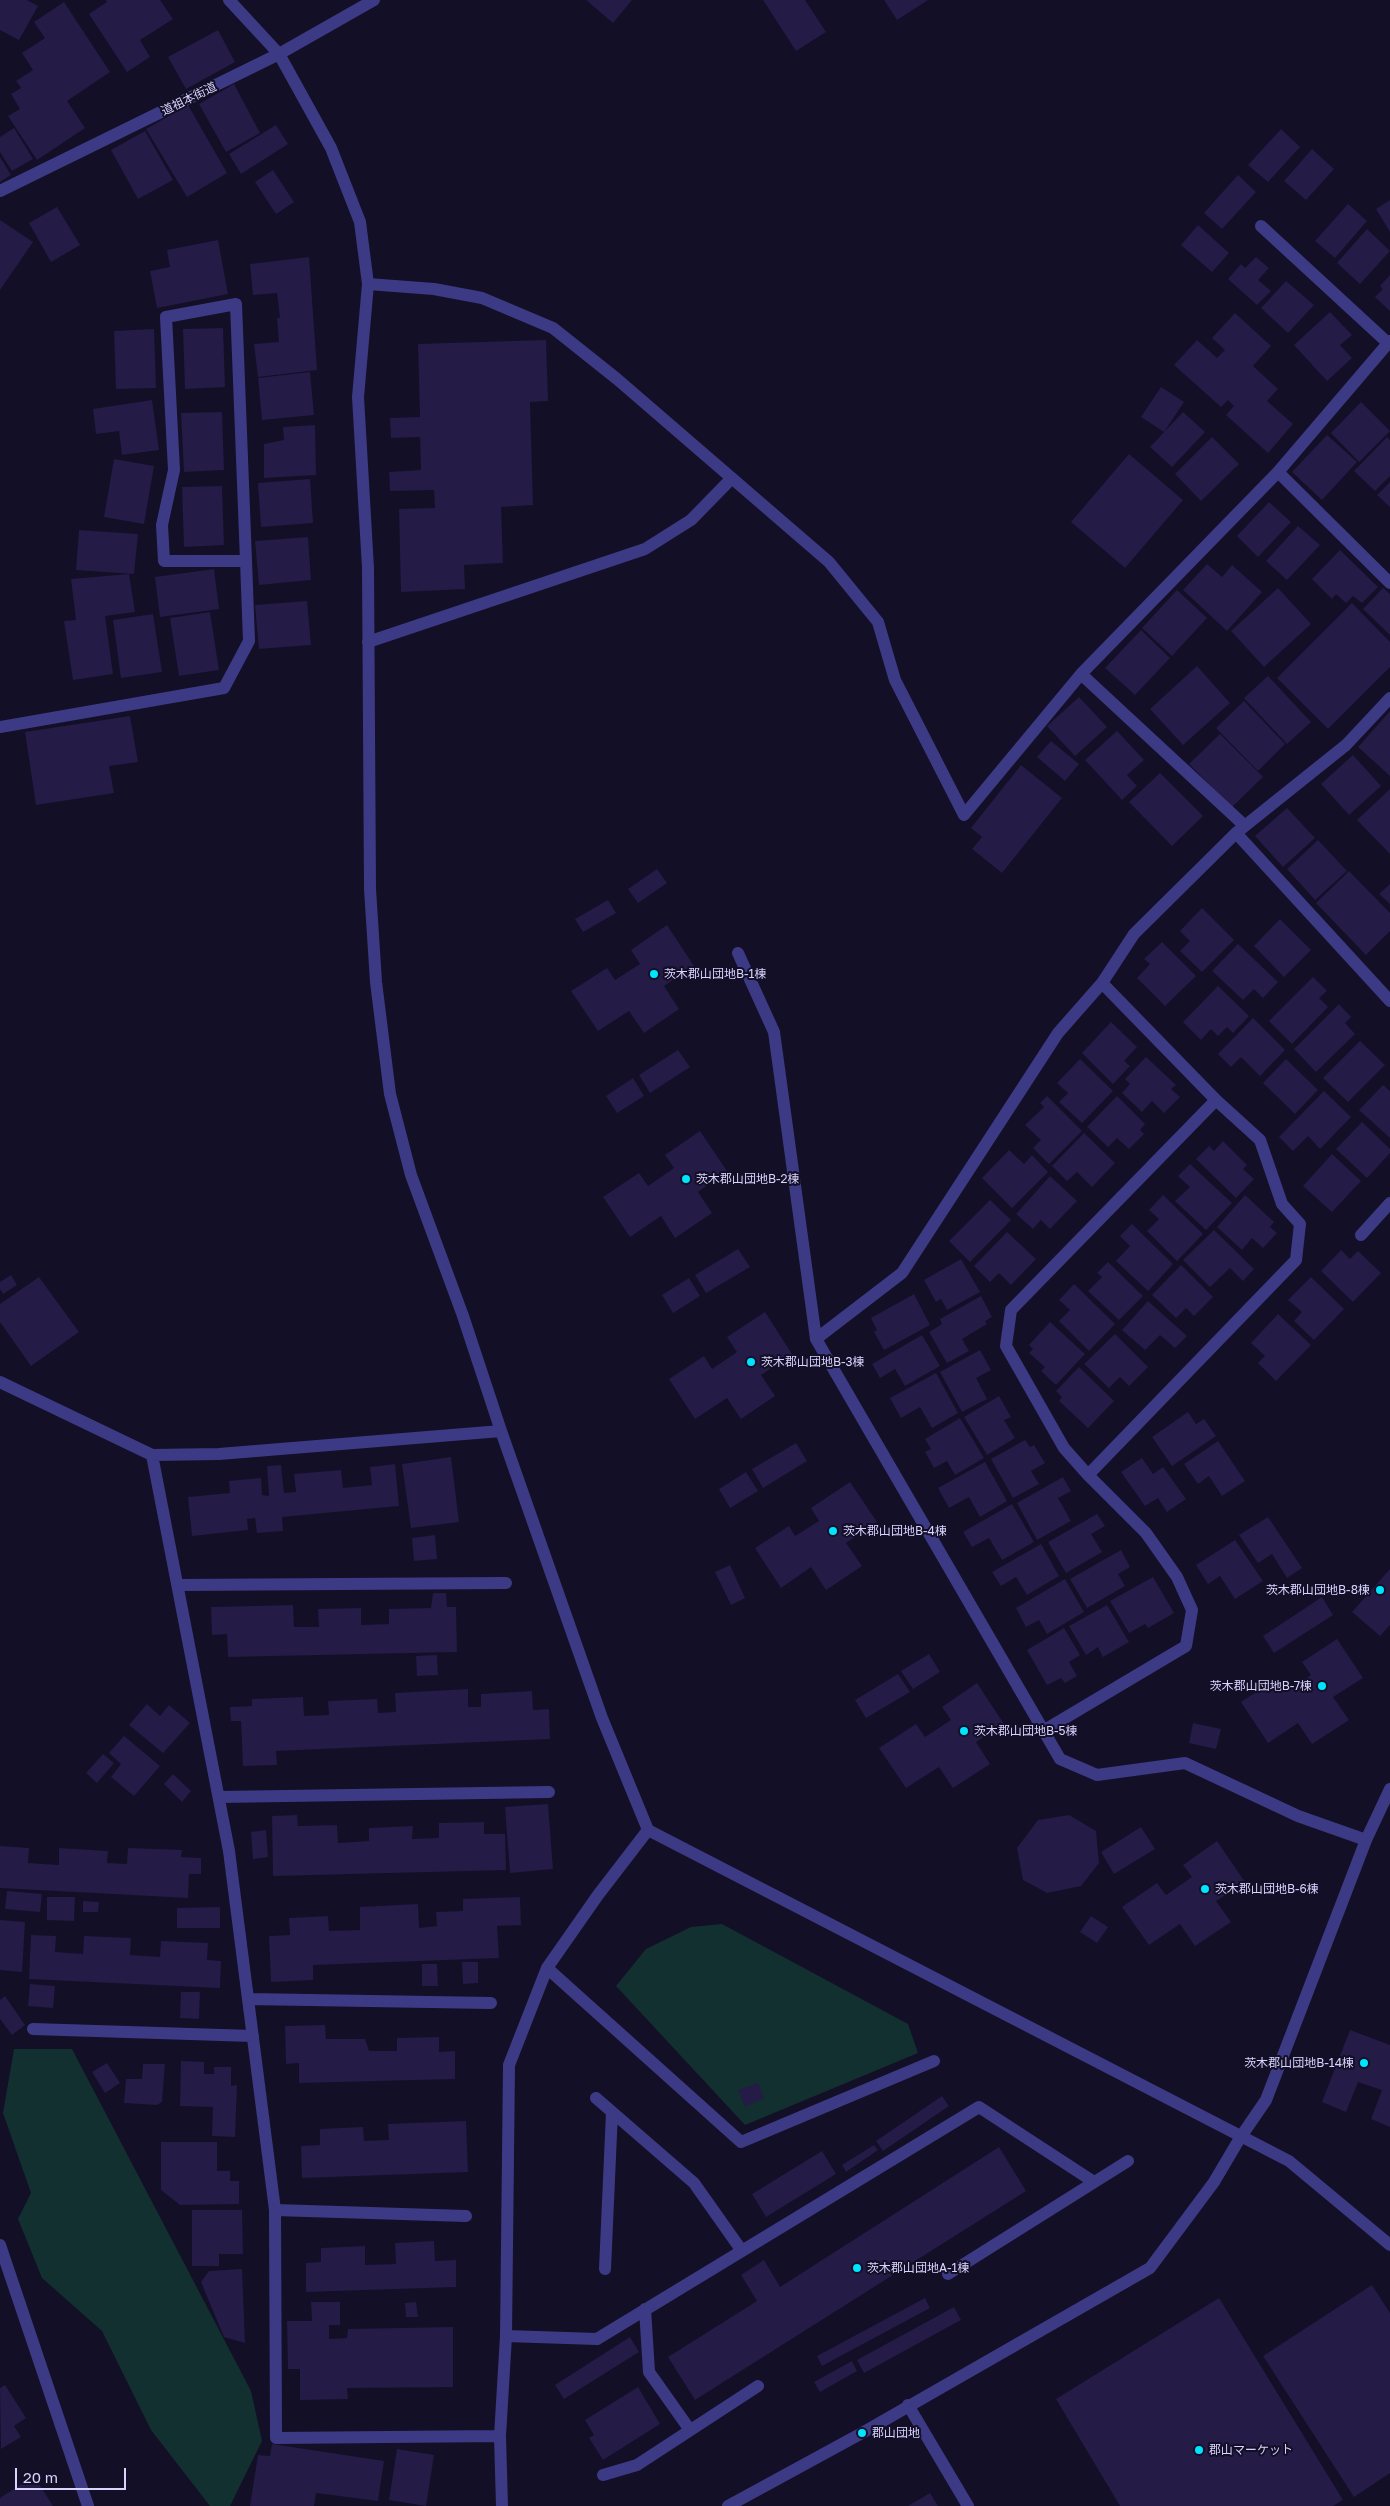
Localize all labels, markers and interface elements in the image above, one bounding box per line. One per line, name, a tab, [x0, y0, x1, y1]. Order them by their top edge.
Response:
street label: 道祖本街道	[159, 79, 219, 119]
place label: 茨木郡山団地B-1棟	[664, 967, 766, 981]
marker: 茨木郡山団地B-1棟	[648, 968, 660, 980]
place label: 茨木郡山団地B-2棟	[696, 1172, 800, 1186]
marker: 茨木郡山団地B-2棟	[680, 1173, 692, 1185]
place label: 茨木郡山団地B-3棟	[761, 1355, 865, 1369]
marker: 茨木郡山団地B-3棟	[745, 1356, 757, 1368]
place label: 茨木郡山団地B-4棟	[843, 1524, 947, 1538]
marker: 茨木郡山団地B-4棟	[827, 1525, 839, 1537]
place label: 茨木郡山団地B-8棟	[1266, 1583, 1370, 1597]
marker: 茨木郡山団地B-8棟	[1374, 1584, 1386, 1596]
place label: 茨木郡山団地B-7棟	[1210, 1679, 1312, 1693]
marker: 茨木郡山団地B-7棟	[1316, 1680, 1328, 1692]
place label: 茨木郡山団地B-5棟	[974, 1724, 1078, 1738]
marker: 茨木郡山団地B-5棟	[958, 1725, 970, 1737]
place label: 茨木郡山団地B-6棟	[1215, 1882, 1319, 1896]
marker: 茨木郡山団地B-6棟	[1199, 1883, 1211, 1895]
place label: 茨木郡山団地B-14棟	[1244, 2056, 1354, 2070]
marker: 茨木郡山団地B-14棟	[1358, 2057, 1370, 2069]
place label: 茨木郡山団地A-1棟	[867, 2261, 969, 2275]
marker: 茨木郡山団地A-1棟	[851, 2262, 863, 2274]
place label: 郡山団地	[872, 2426, 920, 2440]
marker: 郡山団地	[856, 2427, 868, 2439]
place label: 郡山マーケット	[1209, 2443, 1293, 2457]
marker: 郡山マーケット	[1193, 2444, 1205, 2456]
scale bar	[18, 2458, 129, 2490]
text: 20 m	[23, 2468, 58, 2486]

